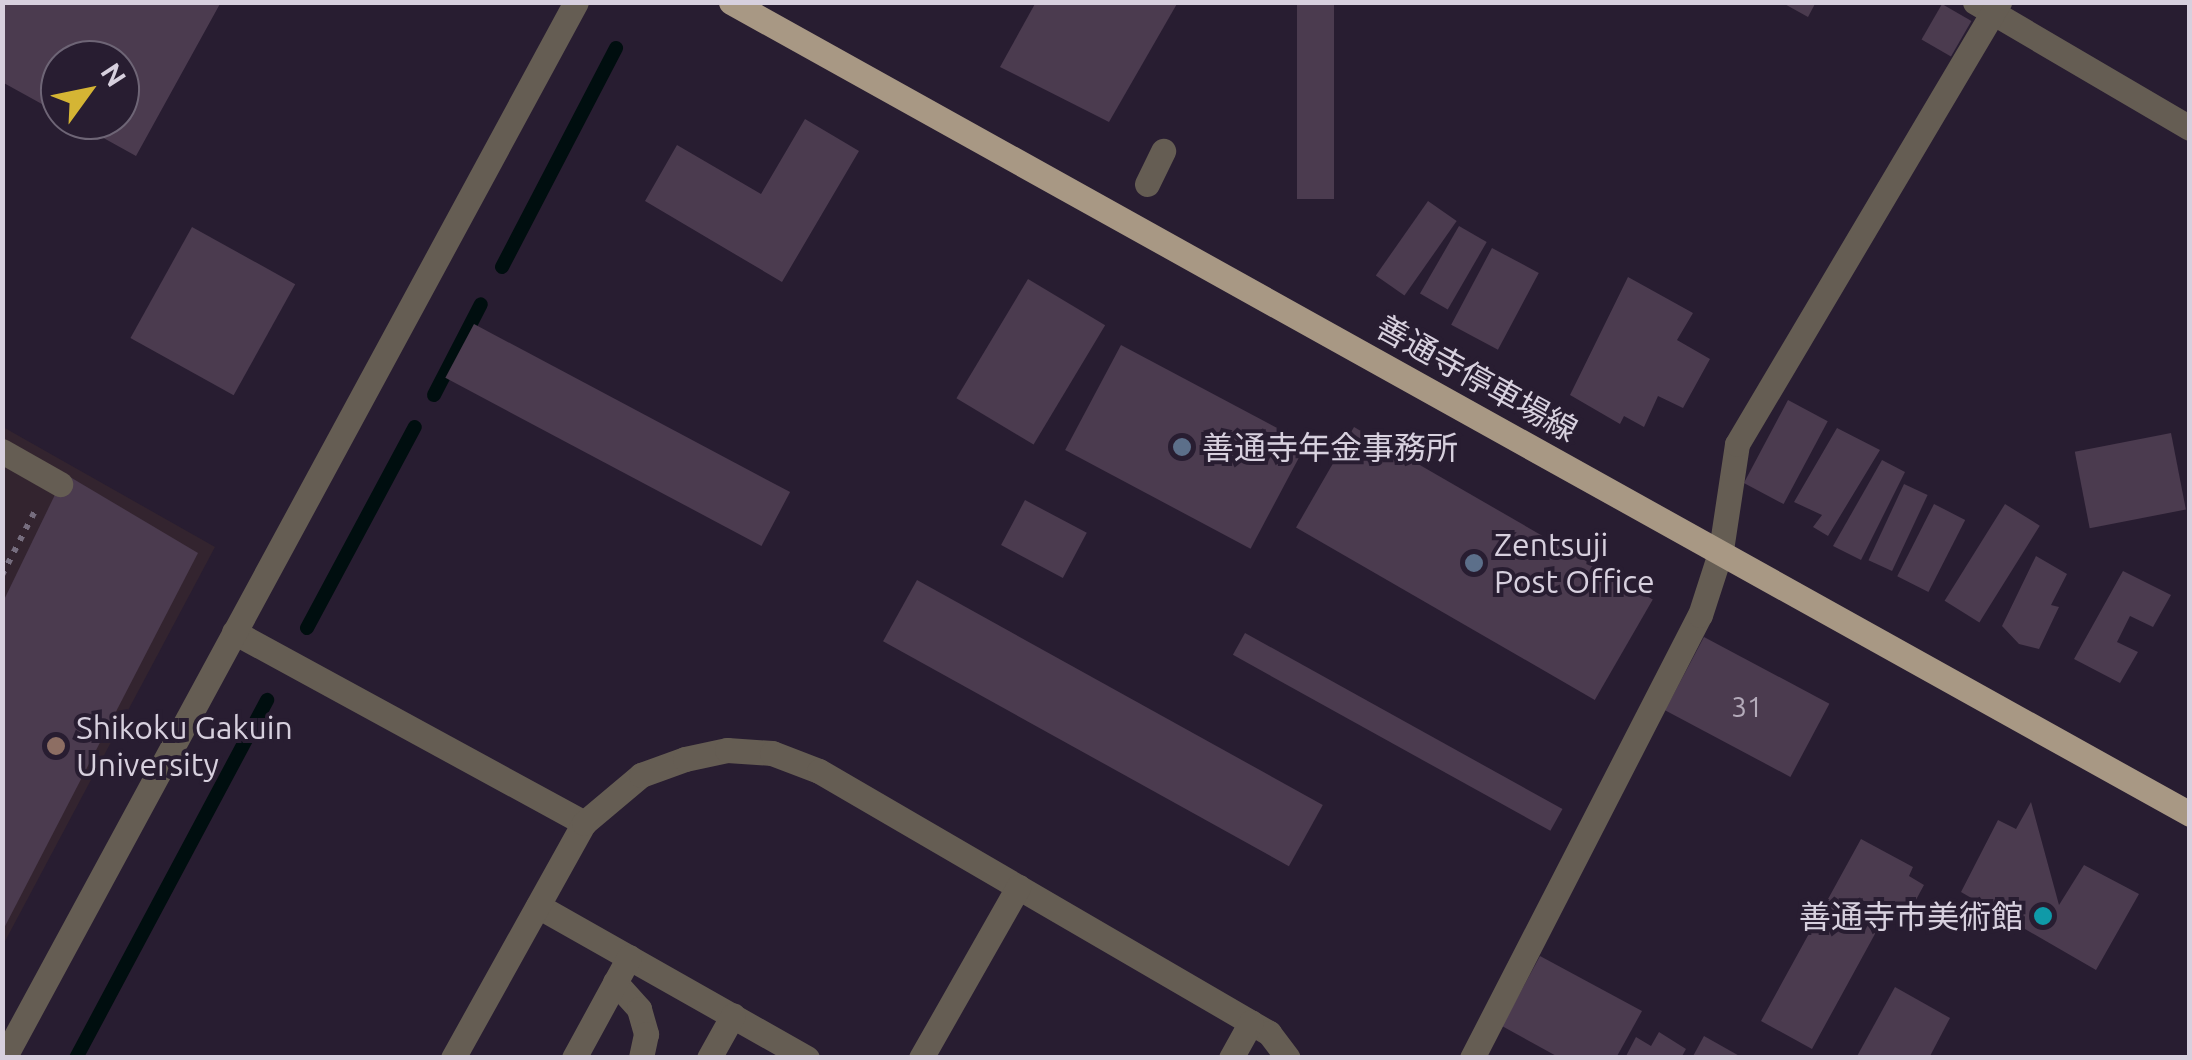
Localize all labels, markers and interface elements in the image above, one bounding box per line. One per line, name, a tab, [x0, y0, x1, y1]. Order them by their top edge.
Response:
north arrow	[40, 40, 140, 140]
text: N	[95, 57, 133, 92]
street label: 善通寺停車場線	[1370, 307, 1584, 449]
place label: 善通寺年金事務所	[1202, 428, 1458, 466]
marker: 善通寺年金事務所	[1171, 436, 1193, 458]
place label: Zentsuji Post Office	[1494, 526, 1655, 601]
marker: Zentsuji Post Office	[1463, 552, 1485, 574]
house number: 31	[1731, 690, 1763, 724]
place label: Shikoku Gakuin University	[76, 709, 293, 784]
marker: Shikoku Gakuin University	[45, 735, 67, 757]
place label: 善通寺市美術館	[1799, 897, 2023, 935]
marker: 善通寺市美術館	[2032, 905, 2054, 927]

